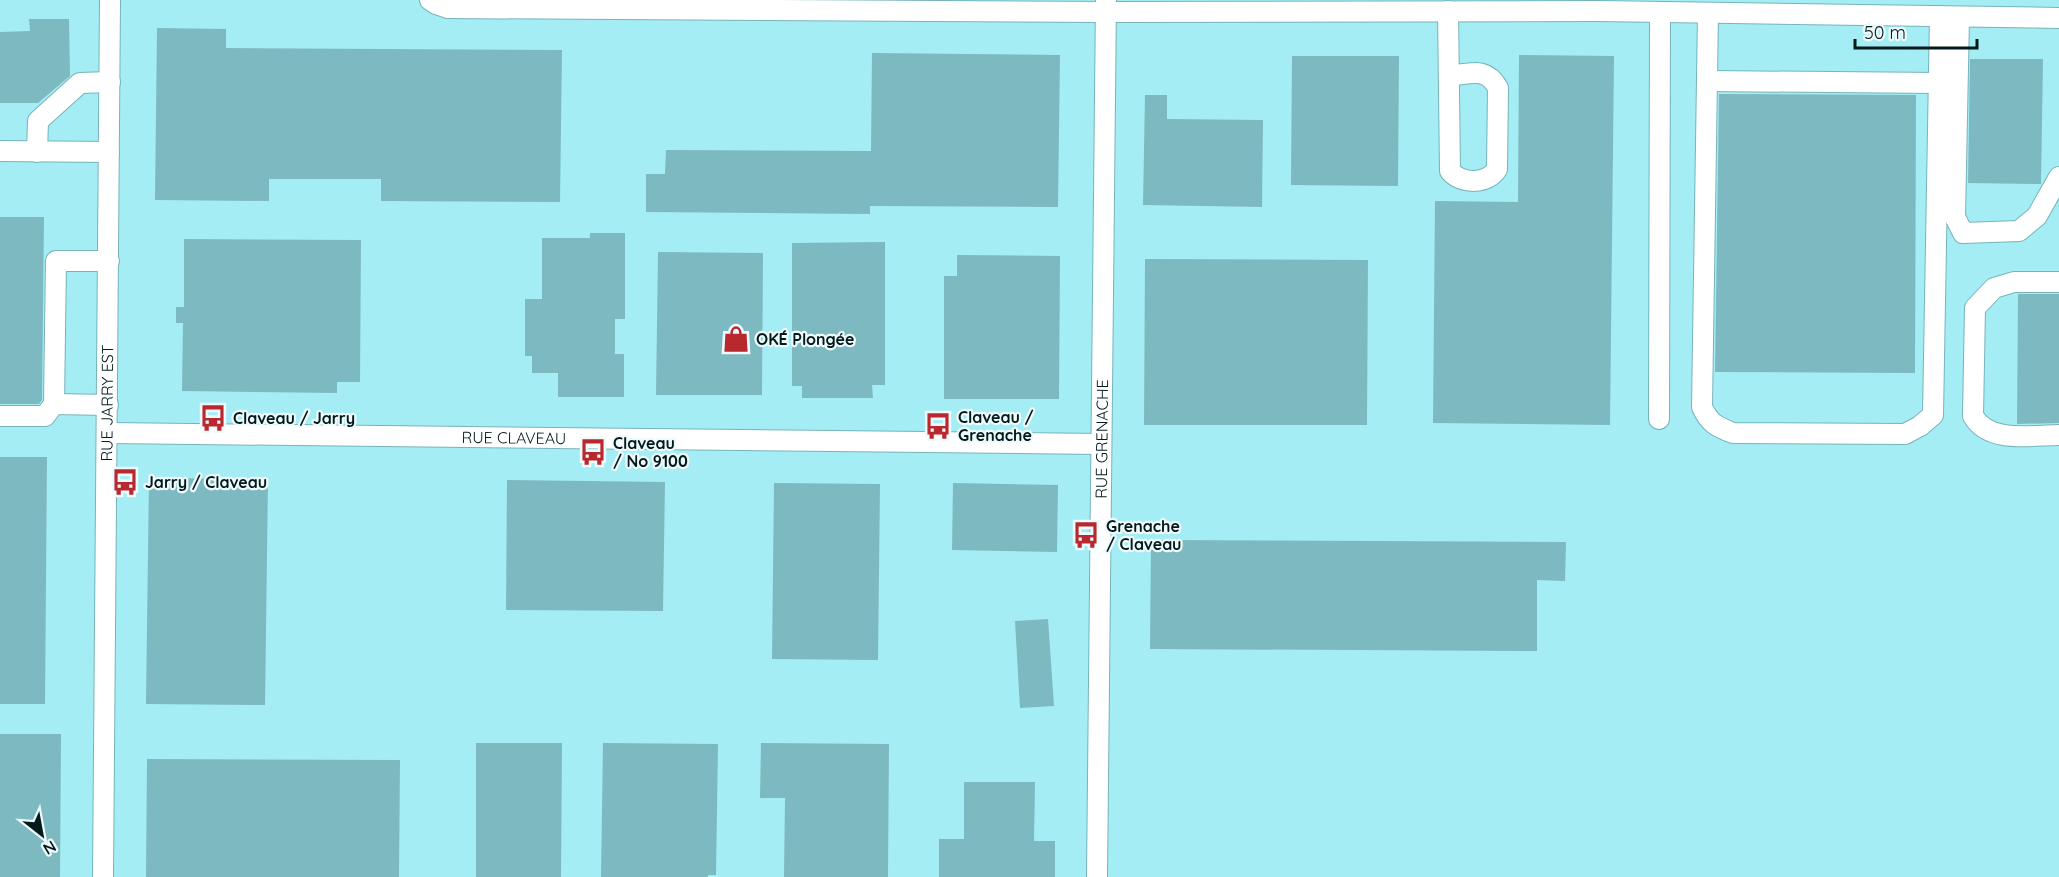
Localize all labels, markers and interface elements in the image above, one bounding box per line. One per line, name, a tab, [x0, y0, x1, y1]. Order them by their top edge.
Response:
scale bar	[1855, 12, 1976, 50]
text: 50 m	[1864, 21, 1906, 44]
shop icon: OKÉ Plongée	[721, 324, 751, 354]
place label: OKÉ Plongée	[756, 329, 854, 349]
street label: RUE JARRY EST	[96, 344, 117, 462]
street label: RUE GRENACHE	[1091, 379, 1112, 499]
bus stop icon: Claveau / Jarry	[198, 403, 228, 433]
place label: Claveau / Grenache	[958, 407, 1033, 445]
place label: Claveau / Jarry	[233, 408, 355, 428]
bus stop icon: Claveau / Grenache	[923, 411, 953, 441]
street label: RUE CLAVEAU	[461, 427, 566, 448]
place label: Claveau / No 9100	[613, 433, 688, 471]
bus stop icon: Claveau / No 9100	[578, 437, 608, 467]
bus stop icon: Jarry / Claveau	[110, 467, 140, 497]
place label: Jarry / Claveau	[145, 472, 267, 492]
place label: Grenache / Claveau	[1106, 516, 1181, 554]
bus stop icon: Grenache / Claveau	[1071, 520, 1101, 550]
north arrow	[12, 805, 72, 865]
text: N	[40, 836, 60, 859]

